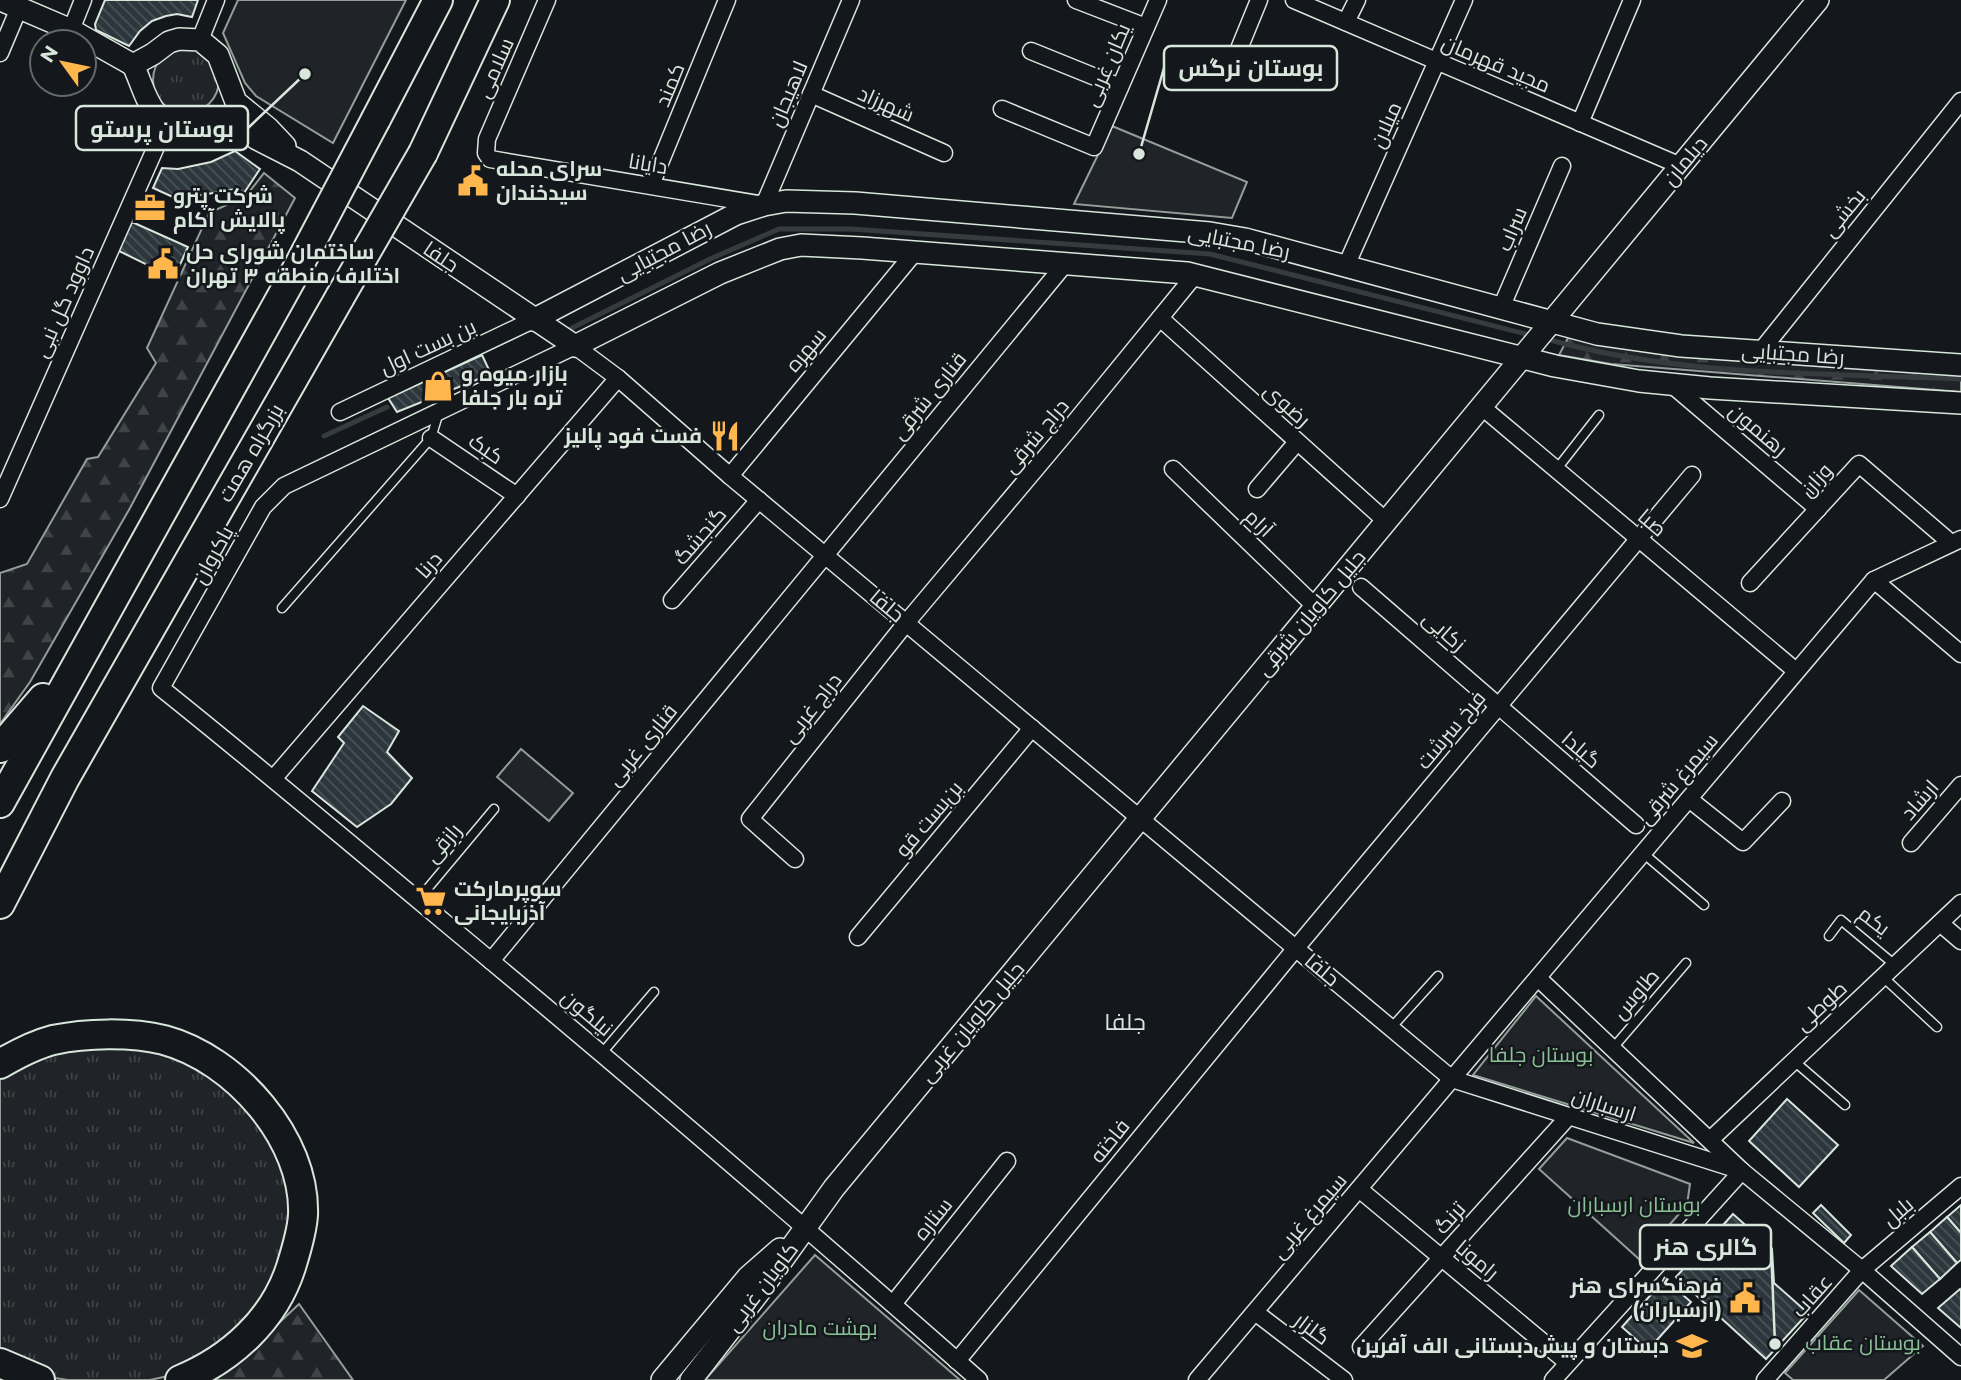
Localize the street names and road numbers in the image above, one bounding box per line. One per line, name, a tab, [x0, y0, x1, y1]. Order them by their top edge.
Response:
street label: یکان غربی	[1078, 19, 1136, 111]
street label: مجید قهرمان	[1438, 29, 1554, 99]
street label: سلامی	[470, 34, 520, 102]
street label: لاهیجان	[763, 57, 813, 131]
street label: کمند	[650, 59, 690, 110]
street label: شهرزاد	[854, 80, 918, 128]
street label: میلان	[1364, 98, 1408, 152]
street label: دیلمان	[1657, 131, 1713, 191]
street label: دایانا	[627, 148, 669, 179]
street label: بخشی	[1817, 183, 1871, 243]
street label: سراب	[1491, 203, 1532, 255]
street label: رضا مجتبایی	[612, 215, 716, 287]
street label: رضا مجتبایی	[1186, 219, 1292, 265]
street label: جلفا	[419, 236, 464, 277]
street label: داوود گل نبی	[28, 242, 100, 362]
street label: بن بست اول	[376, 313, 480, 381]
street label: سهره	[780, 323, 832, 377]
street label: رضا مجتبایی	[1741, 337, 1845, 371]
street label: قناری شرقی	[886, 347, 972, 445]
street label: رضوی	[1258, 377, 1316, 433]
street label: دراج شرقی	[997, 393, 1075, 479]
street label: رهنمون	[1723, 398, 1793, 462]
street label: بزرگراه همت	[212, 399, 289, 506]
street label: کبک	[464, 428, 508, 469]
street label: وزان	[1794, 458, 1838, 502]
street label: گنجشگ	[668, 502, 731, 570]
street label: آرام	[1238, 503, 1279, 544]
street label: صبا	[1633, 504, 1672, 542]
street label: پاکروان	[187, 521, 241, 589]
street label: جلیل کاویان شرقی	[1251, 545, 1371, 681]
street label: درنا	[410, 546, 447, 583]
street label: جلفا	[865, 584, 910, 627]
street label: زکایی	[1417, 605, 1471, 657]
street label: دراج غربی	[777, 668, 848, 749]
street label: فرخ سرشت	[1411, 685, 1492, 775]
street label: قناری غربی	[601, 699, 683, 791]
street label: گیلدا	[1557, 726, 1606, 773]
street label: سیمرغ شرقی	[1632, 728, 1725, 831]
street label: ارشاد	[1895, 775, 1944, 825]
street label: بن‌بست قو	[890, 776, 968, 862]
street label: رازقی	[419, 818, 467, 868]
street label: یکم	[1852, 901, 1895, 942]
street label: جلفا	[1300, 948, 1345, 991]
street label: جلیل کاویان غربی	[914, 956, 1030, 1088]
street label: طاوس	[1607, 963, 1665, 1025]
street label: طوطی	[1789, 975, 1853, 1037]
street label: نیلگون	[556, 984, 618, 1042]
street label: ارسباران	[1569, 1082, 1639, 1128]
street label: فاخته	[1085, 1114, 1135, 1168]
street label: سیمرغ غربی	[1266, 1168, 1353, 1265]
street label: بلبل	[1877, 1191, 1919, 1233]
street label: ستاره	[908, 1192, 957, 1245]
street label: ترنگ	[1429, 1196, 1471, 1239]
street label: رامونا	[1451, 1234, 1504, 1285]
street label: کاویان غربی	[720, 1237, 804, 1337]
street label: عقاب	[1786, 1269, 1837, 1322]
street label: گلزار	[1289, 1307, 1335, 1350]

